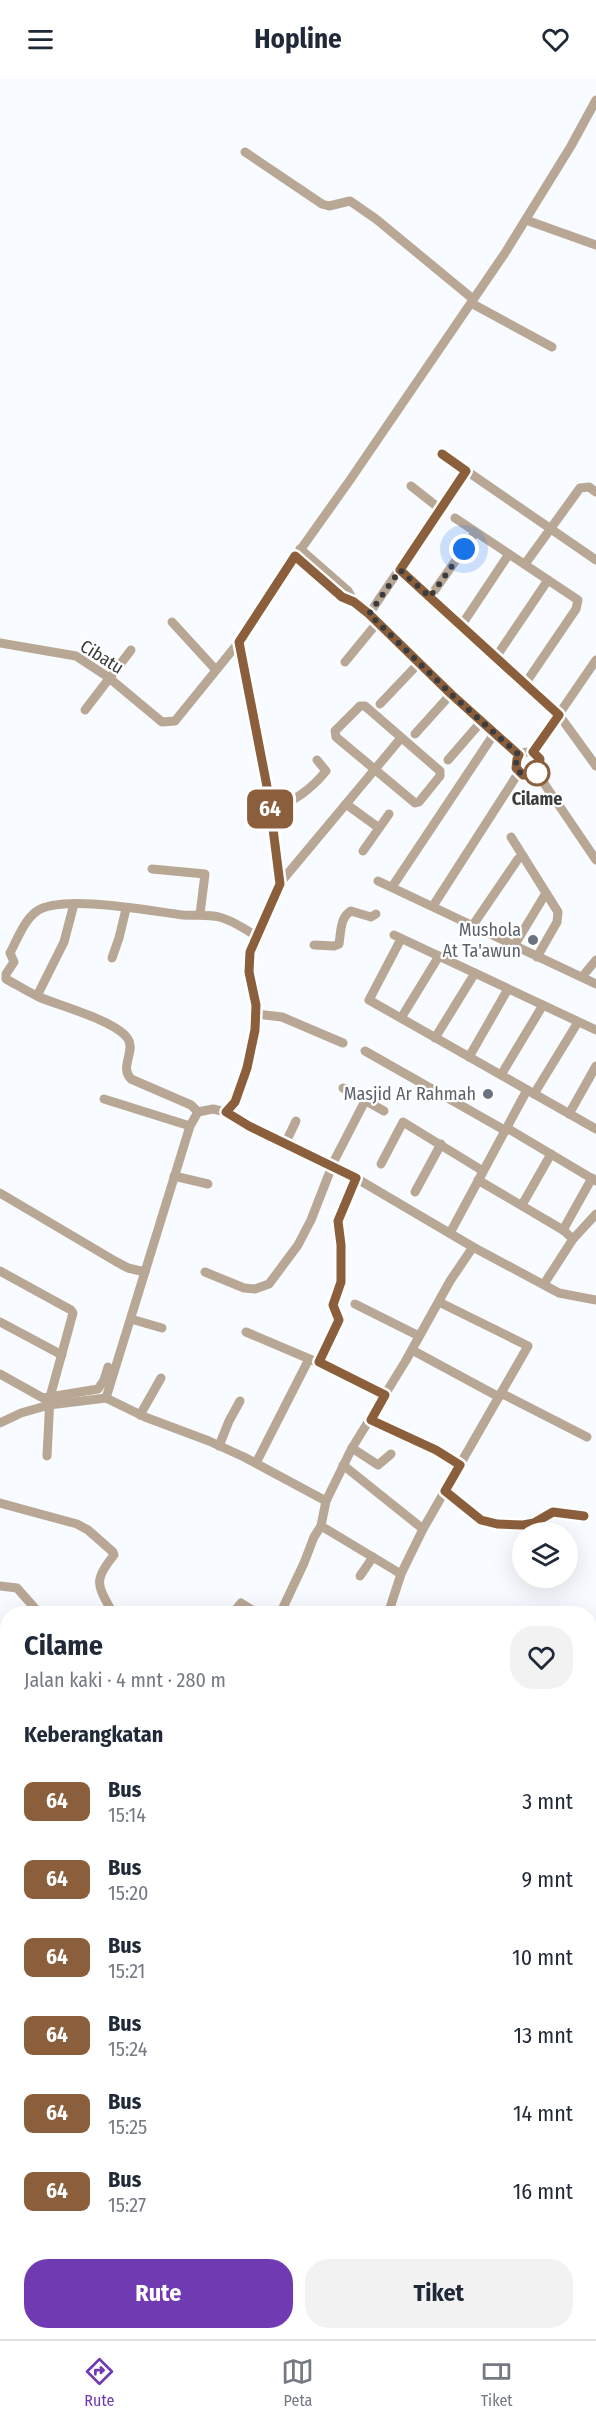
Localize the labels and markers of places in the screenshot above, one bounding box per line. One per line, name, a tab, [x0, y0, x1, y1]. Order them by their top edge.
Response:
marker: Cilame	[524, 760, 550, 786]
place label: Cilame	[512, 788, 562, 810]
place label: Mushola At Ta'awun	[443, 919, 521, 962]
marker: Mushola At Ta'awun	[526, 933, 540, 947]
place label: Masjid Ar Rahmah	[344, 1083, 476, 1105]
marker: Masjid Ar Rahmah	[481, 1087, 495, 1101]

